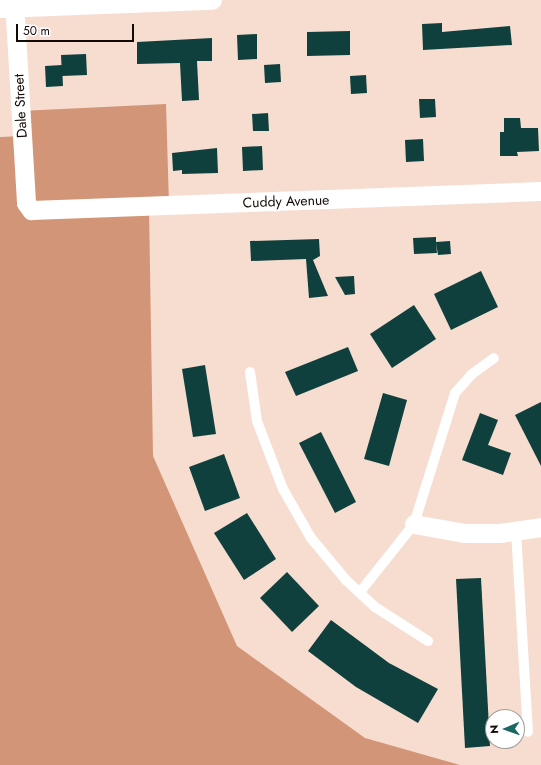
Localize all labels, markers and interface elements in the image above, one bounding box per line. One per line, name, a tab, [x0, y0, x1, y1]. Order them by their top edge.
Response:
scale bar	[18, 16, 136, 42]
text: 50 m	[23, 22, 50, 40]
street label: Dale Street	[10, 73, 30, 139]
street label: Cuddy Avenue	[242, 191, 330, 211]
north arrow	[485, 709, 525, 749]
text: N	[486, 725, 502, 734]

